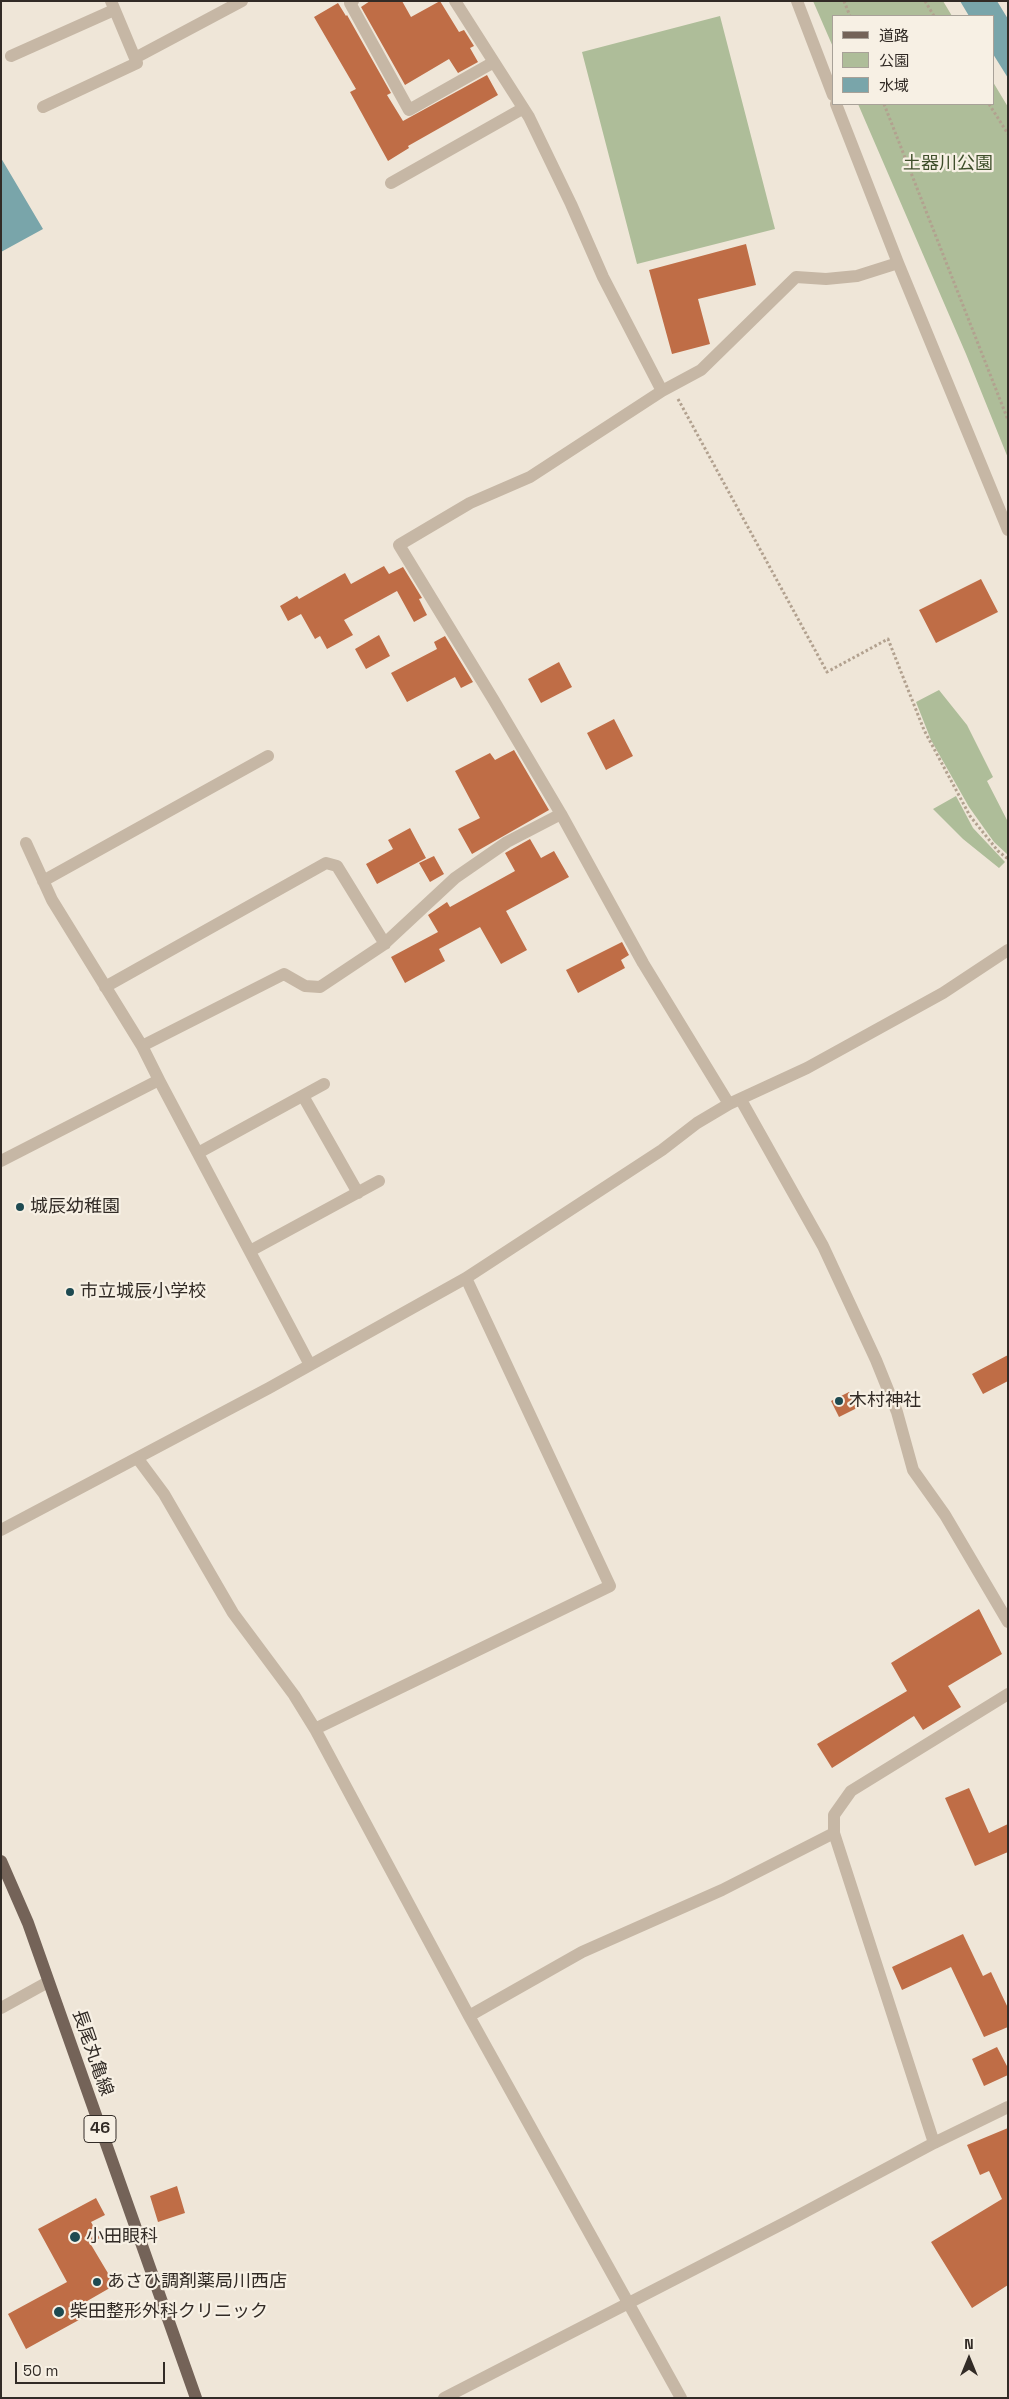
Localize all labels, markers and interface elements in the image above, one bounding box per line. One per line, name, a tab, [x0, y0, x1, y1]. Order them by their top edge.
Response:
legend	[832, 15, 994, 105]
text: 道路	[879, 26, 909, 45]
text: 公園	[879, 51, 909, 70]
text: 水域	[879, 76, 909, 95]
park label: 土器川公園	[903, 153, 993, 175]
place label: 城辰幼稚園	[30, 1196, 120, 1218]
marker: 城辰幼稚園	[14, 1201, 26, 1213]
place label: 市立城辰小学校	[80, 1281, 206, 1303]
marker: 市立城辰小学校	[64, 1286, 76, 1298]
place label: 木村神社	[849, 1390, 921, 1412]
marker: 木村神社	[833, 1395, 845, 1407]
street label: 長尾丸亀線	[67, 2007, 117, 2099]
road number: 46	[84, 2116, 116, 2142]
place label: 小田眼科	[86, 2226, 158, 2248]
marker: 小田眼科	[68, 2230, 82, 2244]
place label: あさひ調剤薬局川西店	[107, 2271, 287, 2293]
marker: あさひ調剤薬局川西店	[91, 2276, 103, 2288]
place label: 柴田整形外科クリニック	[70, 2301, 268, 2323]
marker: 柴田整形外科クリニック	[52, 2305, 66, 2319]
north arrow	[944, 2334, 994, 2384]
text: N	[964, 2335, 974, 2353]
scale bar	[18, 2352, 168, 2384]
text: 50 m	[23, 2361, 58, 2380]

